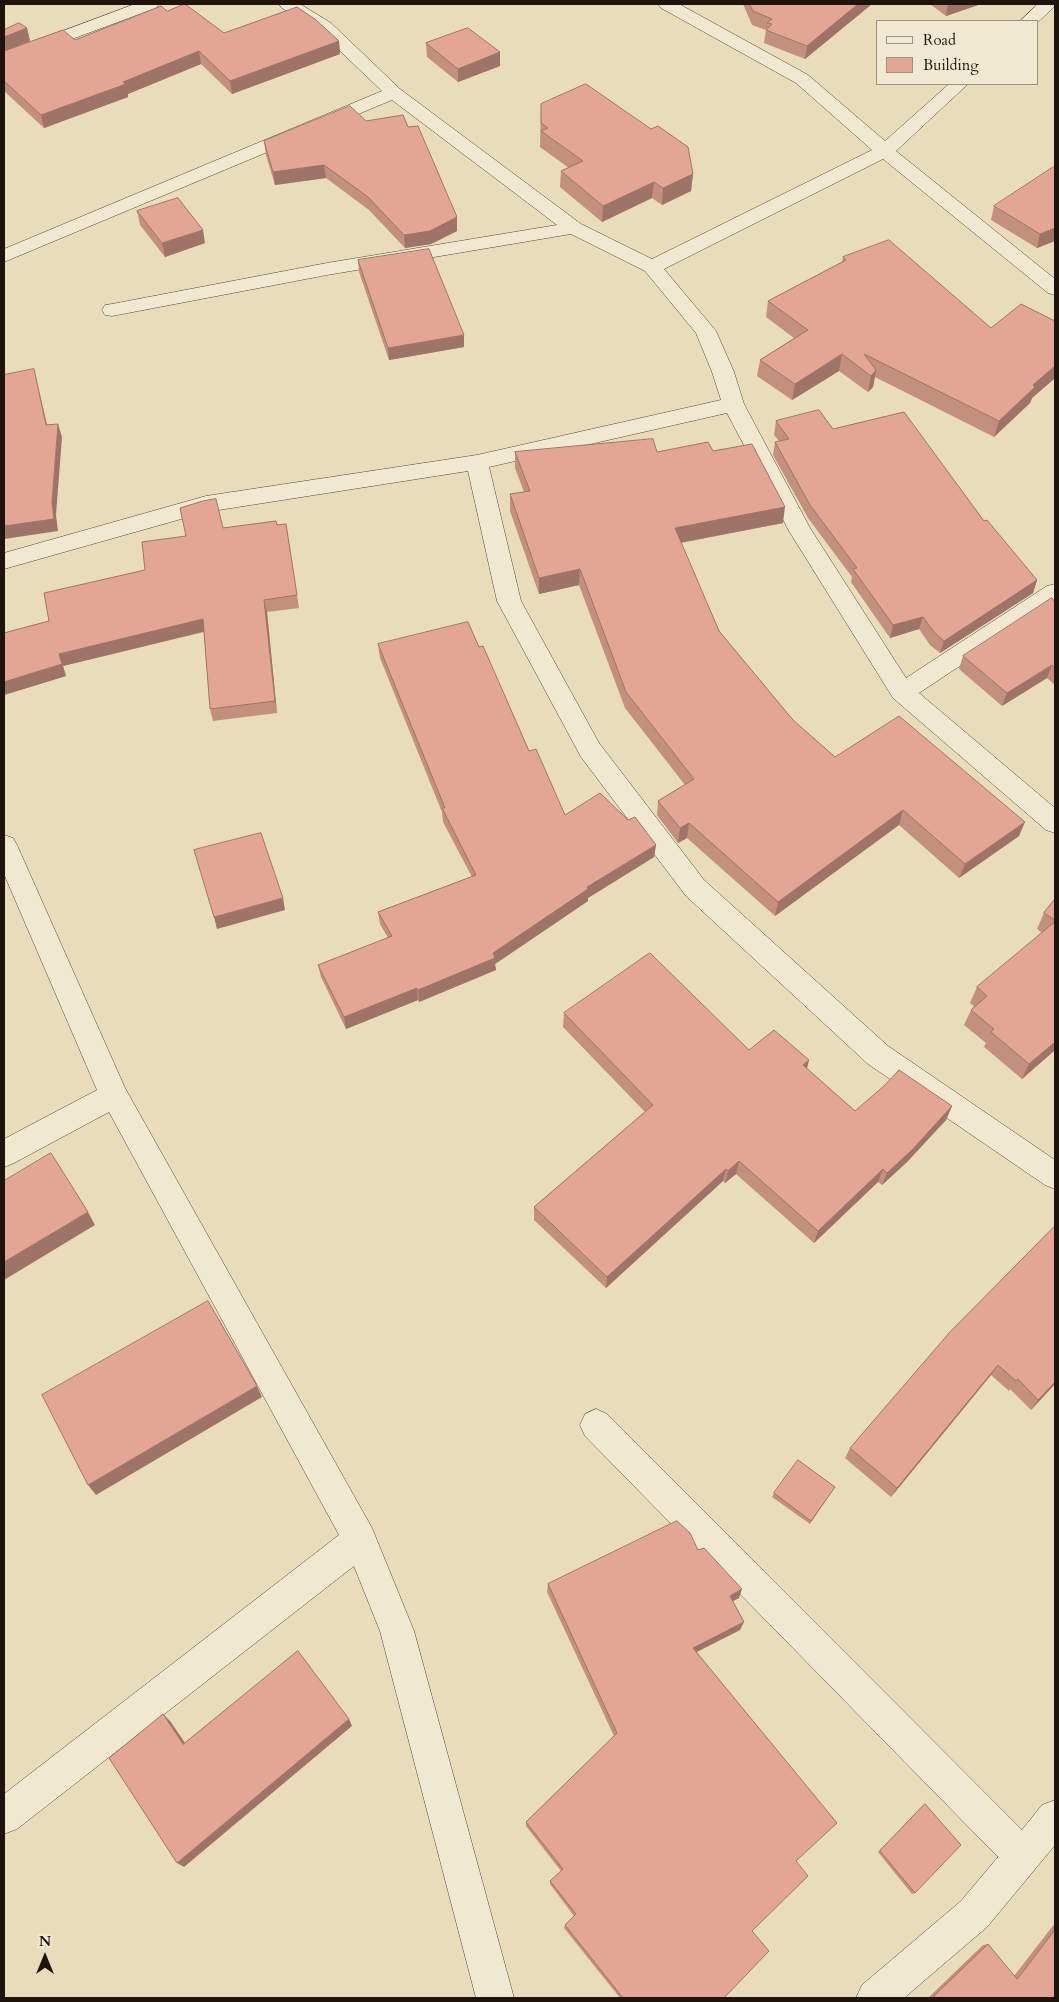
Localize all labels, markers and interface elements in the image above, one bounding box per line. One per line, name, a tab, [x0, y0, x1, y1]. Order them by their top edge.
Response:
legend	[876, 20, 1039, 85]
text: Road	[923, 30, 956, 50]
text: Building	[923, 55, 979, 75]
north arrow	[20, 1932, 70, 1982]
text: N	[39, 1932, 51, 1951]

